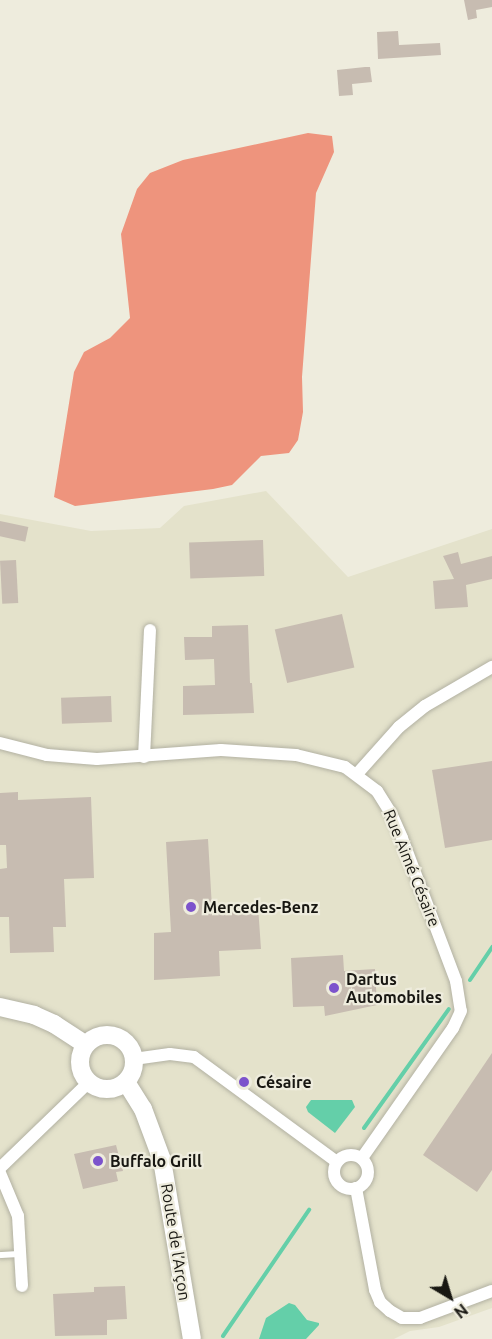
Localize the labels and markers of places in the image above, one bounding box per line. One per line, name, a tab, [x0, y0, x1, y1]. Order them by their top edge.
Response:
place label: Mercedes-Benz	[203, 897, 318, 917]
marker: Mercedes-Benz	[184, 900, 198, 914]
place label: Dartus Automobiles	[346, 969, 442, 1007]
marker: Dartus Automobiles	[327, 981, 341, 995]
place label: Césaire	[256, 1072, 312, 1092]
marker: Césaire	[237, 1075, 251, 1089]
place label: Buffalo Grill	[110, 1151, 202, 1171]
marker: Buffalo Grill	[91, 1154, 105, 1168]

